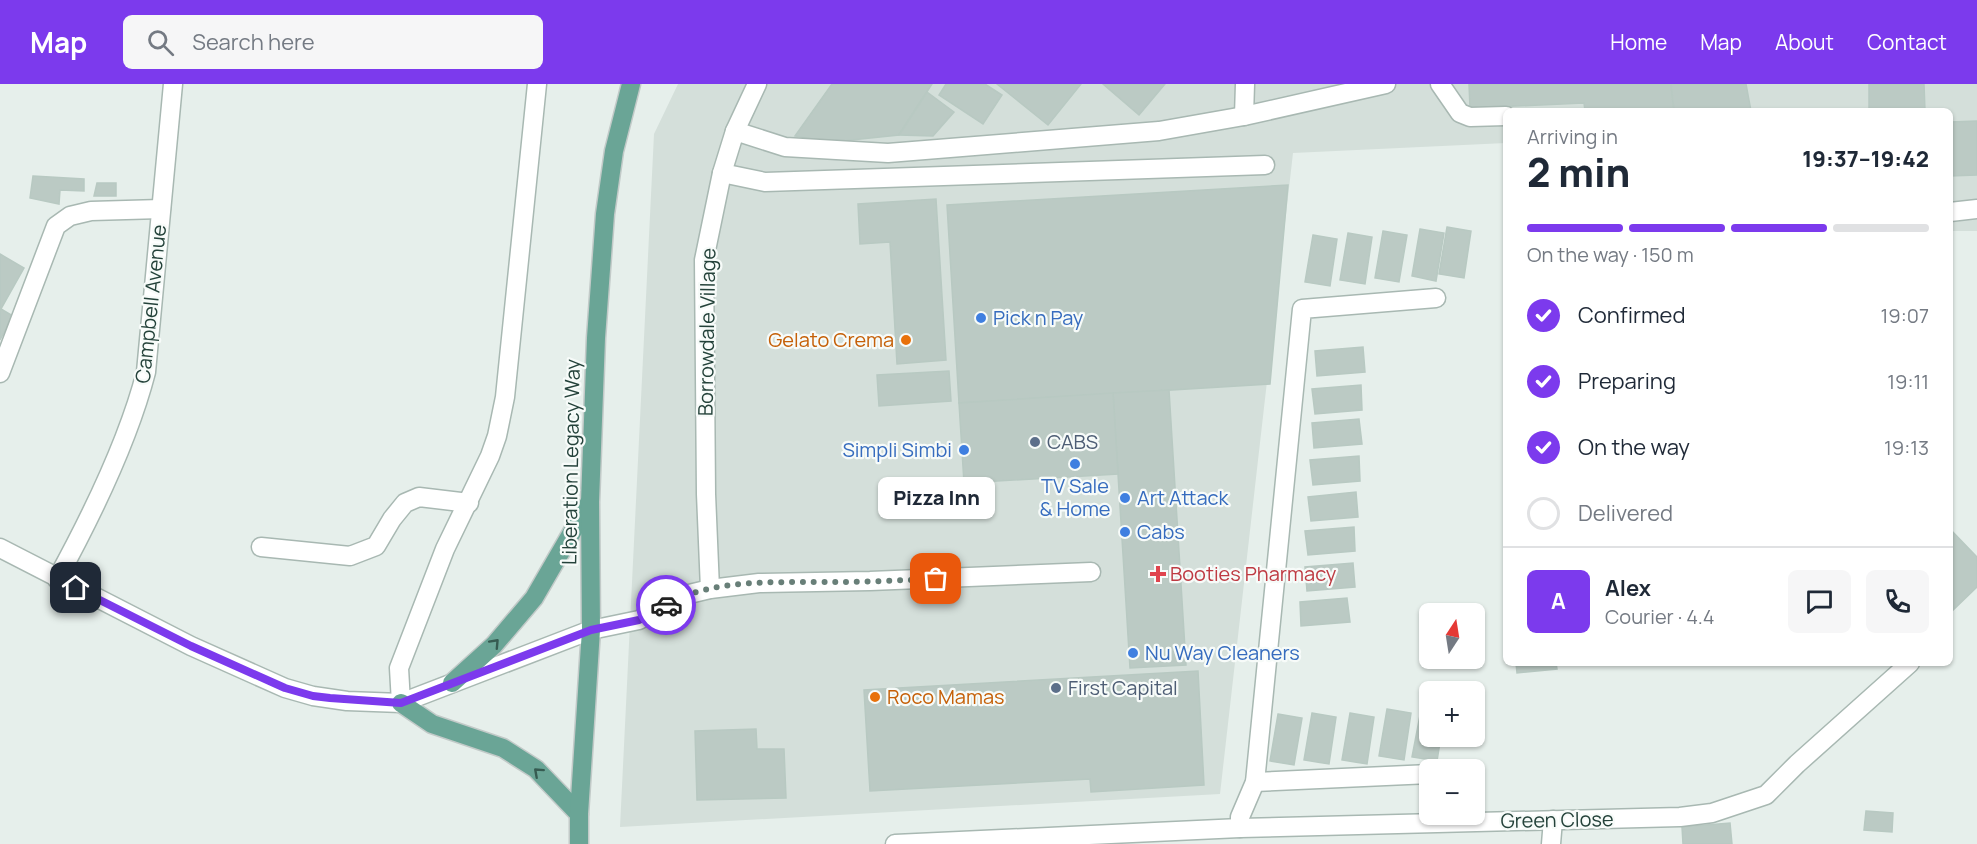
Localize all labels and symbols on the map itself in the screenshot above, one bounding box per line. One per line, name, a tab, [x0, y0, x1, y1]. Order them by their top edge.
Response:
street label: Campbell Avenue	[129, 223, 172, 385]
street label: Borrowdale Village	[692, 248, 721, 416]
place label: Pick n Pay	[993, 304, 1084, 331]
marker: Pick n Pay	[974, 311, 988, 325]
place label: Gelato Crema	[768, 326, 894, 353]
marker: Gelato Crema	[899, 333, 913, 347]
street label: Liberation Legacy Way	[555, 358, 586, 565]
place label: CABS	[1047, 428, 1098, 455]
marker: CABS	[1028, 435, 1042, 449]
place label: Simpli Simbi	[842, 436, 952, 463]
marker: Simpli Simbi	[957, 443, 971, 457]
marker: TV Sale & Home	[1068, 457, 1082, 471]
place label: TV Sale & Home	[1039, 472, 1111, 522]
callout: Pizza Inn	[878, 477, 994, 519]
place label: Art Attack	[1137, 484, 1230, 511]
marker: Art Attack	[1118, 491, 1132, 505]
place label: Cabs	[1137, 518, 1185, 545]
marker: Cabs	[1118, 525, 1132, 539]
pin	[910, 553, 961, 604]
place label: Booties Pharmacy	[1170, 560, 1337, 587]
pin	[50, 562, 101, 613]
marker: Booties Pharmacy	[1151, 567, 1165, 581]
courier	[636, 575, 696, 635]
north arrow	[1419, 603, 1485, 669]
place label: Nu Way Cleaners	[1145, 639, 1300, 666]
one-way arrow	[488, 640, 499, 650]
marker: Nu Way Cleaners	[1126, 646, 1140, 660]
place label: First Capital	[1068, 674, 1178, 701]
marker: First Capital	[1049, 681, 1063, 695]
place label: Roco Mamas	[887, 683, 1005, 710]
marker: Roco Mamas	[868, 690, 882, 704]
one-way arrow	[534, 768, 545, 779]
street label: Green Close	[1500, 805, 1614, 834]

